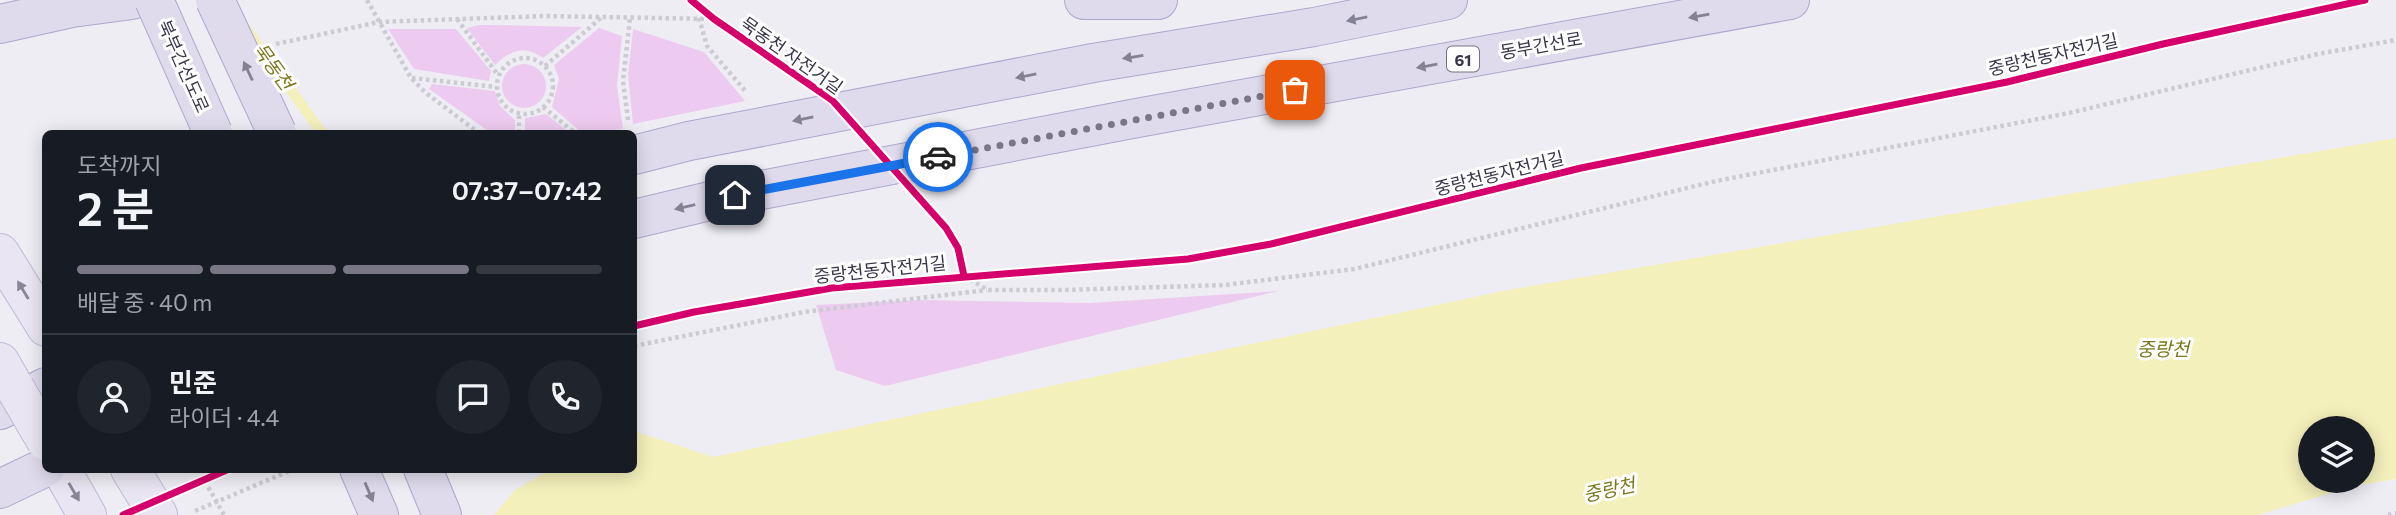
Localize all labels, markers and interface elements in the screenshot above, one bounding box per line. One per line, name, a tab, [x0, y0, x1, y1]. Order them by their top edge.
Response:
one-way arrow	[1688, 11, 1710, 22]
street label: 묵동천 자전거길	[737, 12, 847, 98]
one-way arrow	[1346, 13, 1368, 24]
street label: 북부간선도로	[154, 16, 214, 116]
street label: 동부간선로	[1498, 27, 1584, 63]
street label: 중랑천동자전거길	[1986, 28, 2120, 80]
water label: 묵동천	[249, 38, 300, 95]
road number: 61	[1447, 46, 1479, 72]
one-way arrow	[1122, 52, 1144, 63]
pin	[1265, 60, 1325, 120]
one-way arrow	[1416, 60, 1438, 71]
one-way arrow	[243, 61, 254, 81]
one-way arrow	[1015, 71, 1037, 82]
icon: bag	[1276, 71, 1314, 109]
one-way arrow	[792, 113, 814, 124]
courier	[903, 122, 973, 192]
icon: car	[919, 138, 957, 176]
street label: 중랑천동자전거길	[1432, 146, 1566, 200]
text: 도착까지	[77, 151, 162, 179]
pin	[705, 165, 765, 225]
text: 07:37–07:42	[452, 174, 602, 205]
icon: home	[716, 176, 754, 214]
text: 2 분	[77, 179, 154, 235]
one-way arrow	[674, 202, 696, 213]
street label: 중랑천동자전거길	[813, 251, 947, 287]
one-way arrow	[16, 280, 29, 299]
text: 배달 중 · 40 m	[77, 288, 212, 316]
water label: 중랑천	[2137, 337, 2191, 360]
button: person	[77, 360, 151, 434]
button: chat	[436, 360, 510, 434]
button: phone	[528, 360, 602, 434]
text: 민준	[169, 366, 217, 397]
text: 라이더 · 4.4	[169, 403, 279, 431]
map controls	[2298, 416, 2375, 493]
button: layers	[2298, 416, 2375, 493]
water label: 중랑천	[1581, 472, 1639, 506]
one-way arrow	[68, 482, 80, 502]
one-way arrow	[363, 482, 375, 502]

